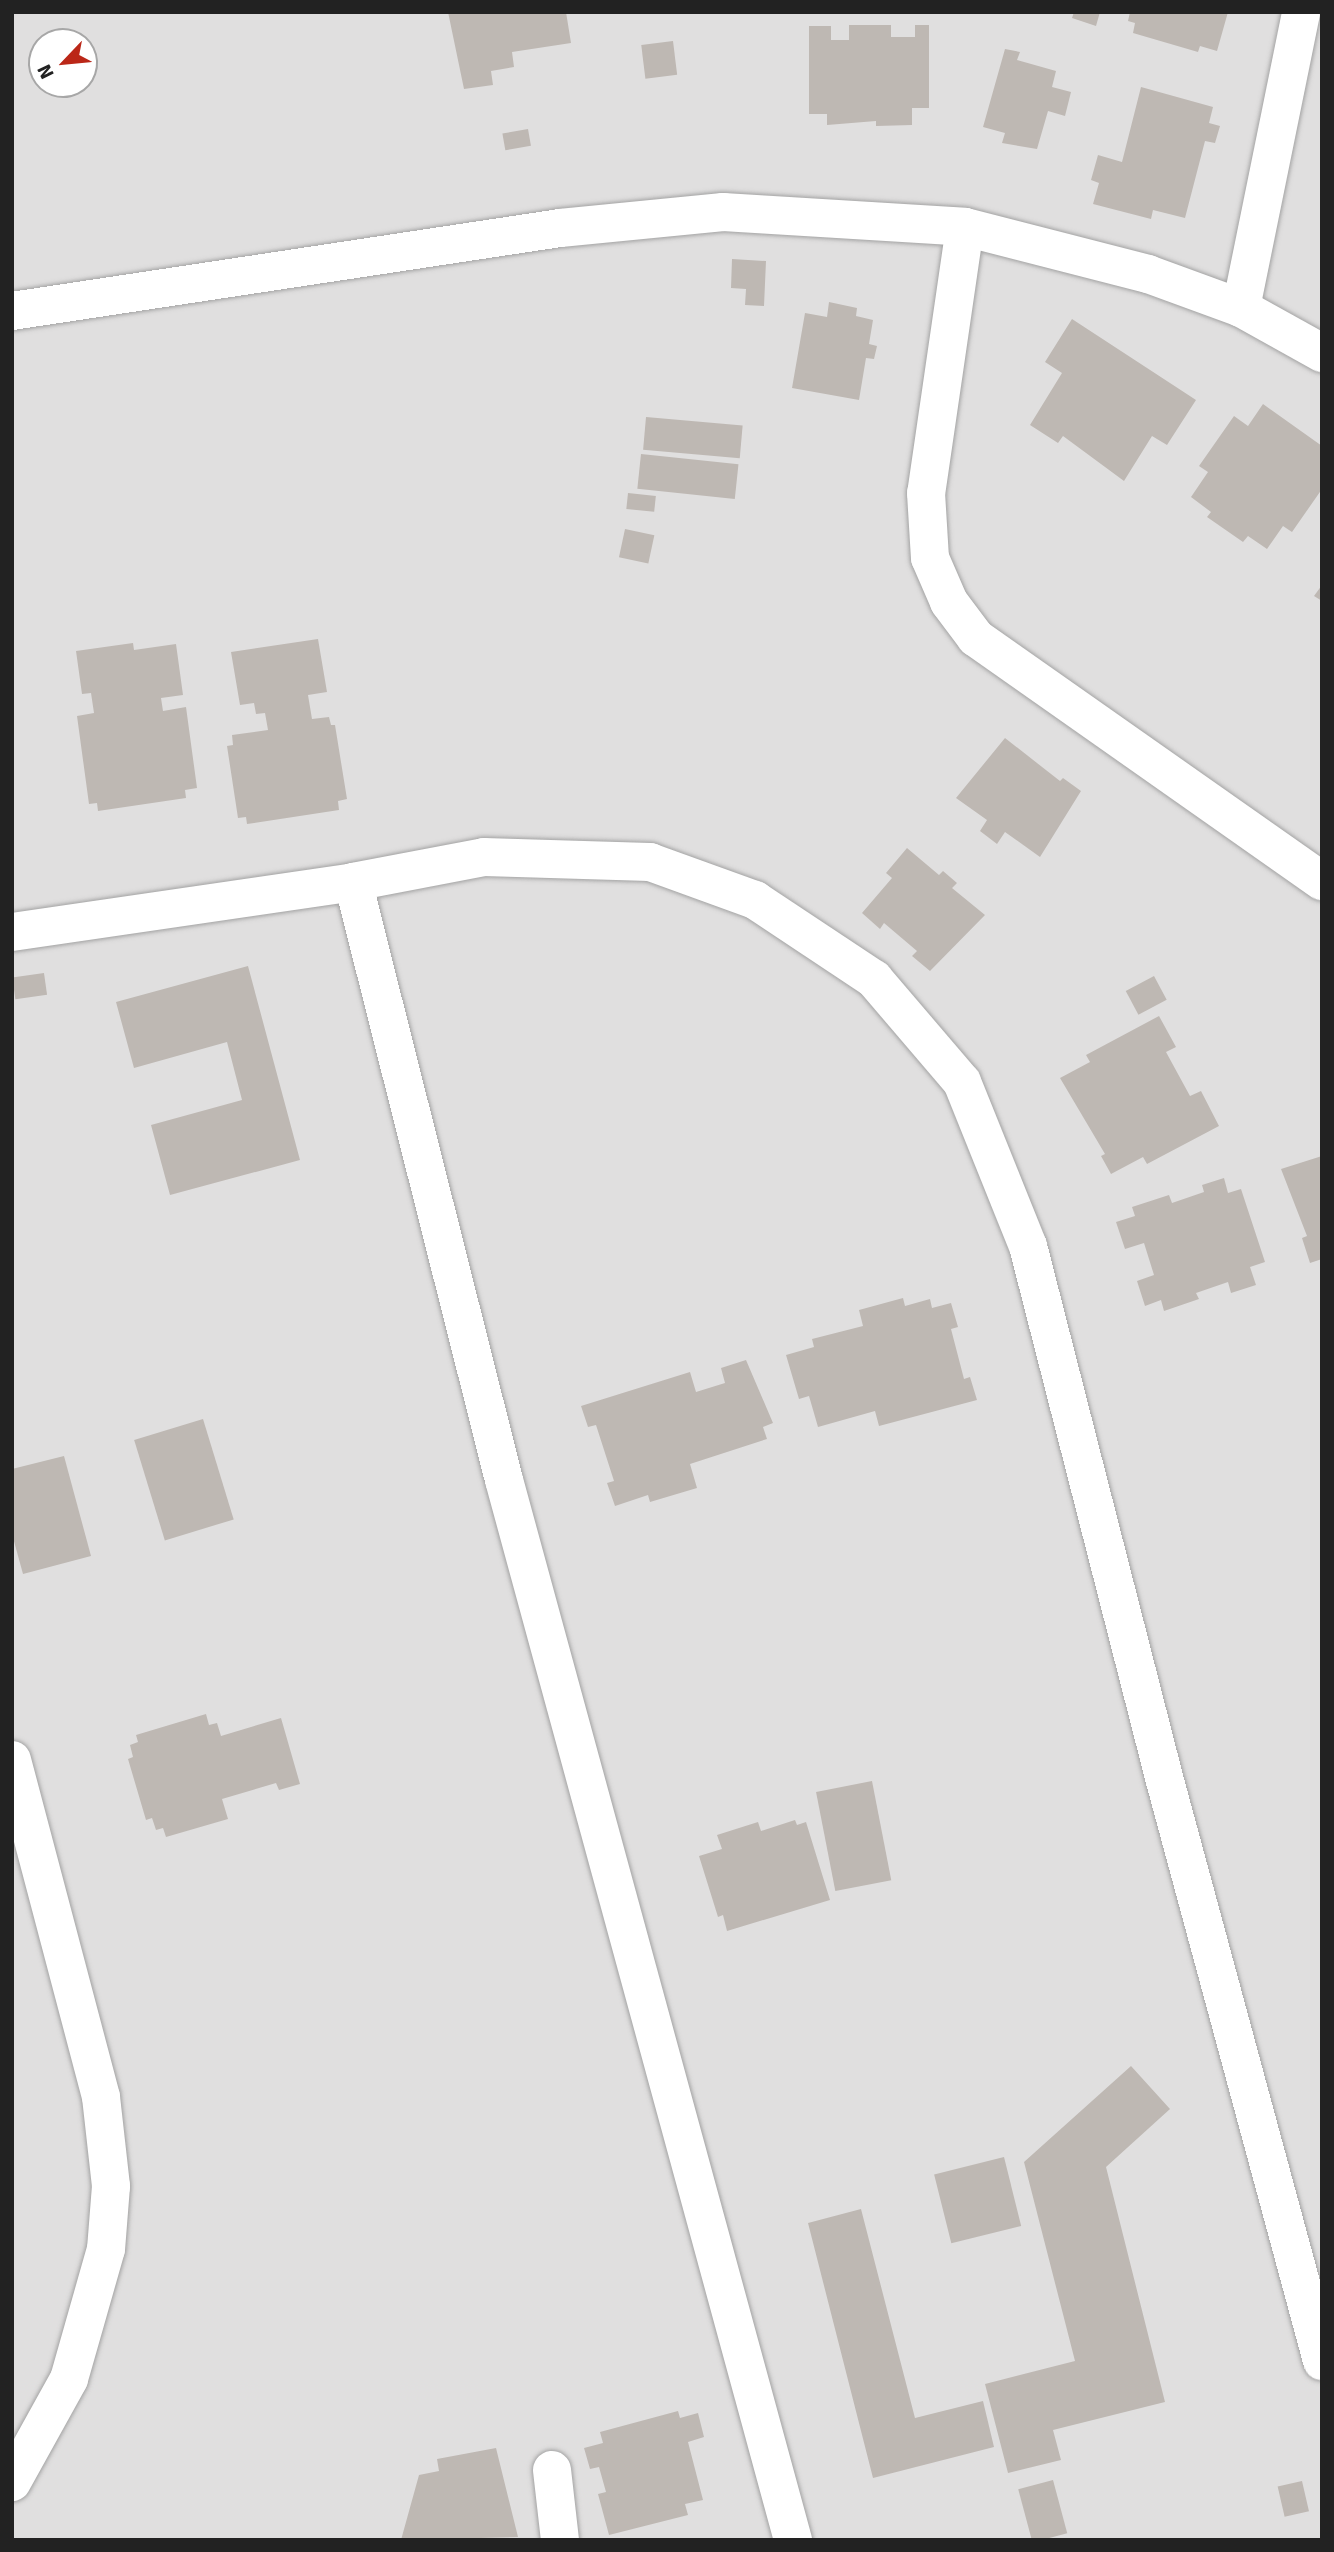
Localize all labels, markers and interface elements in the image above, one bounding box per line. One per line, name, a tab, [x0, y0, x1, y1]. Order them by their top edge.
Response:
north arrow	[28, 28, 98, 98]
text: N	[32, 60, 60, 83]

